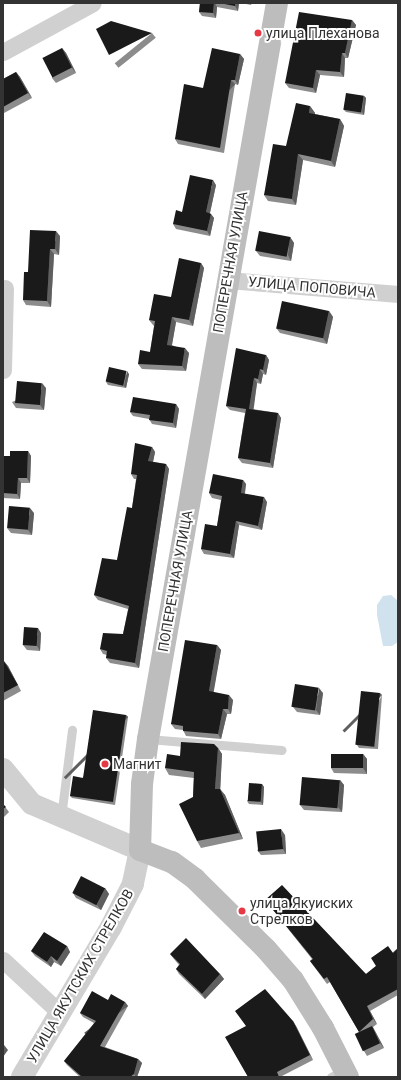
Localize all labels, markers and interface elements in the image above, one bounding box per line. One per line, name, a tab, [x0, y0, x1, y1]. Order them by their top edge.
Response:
place label: улица Плеханова	[266, 25, 380, 41]
marker: улица Плеханова	[253, 28, 263, 38]
street label: ПОПЕРЕЧНАЯ УЛИЦА	[209, 190, 251, 334]
street label: УЛИЦА ПОПОВИЧА	[248, 273, 376, 301]
street label: ПОПЕРЕЧНАЯ УЛИЦА	[154, 509, 196, 653]
place label: Магнит	[113, 756, 162, 772]
marker: Магнит	[100, 759, 110, 769]
street label: УЛИЦА ЯКУТСКИХ СТРЕЛКОВ	[23, 886, 137, 1066]
place label: улица Якуиских Стрелков	[250, 895, 353, 928]
marker: улица Якуиских Стрелков	[237, 906, 247, 916]

